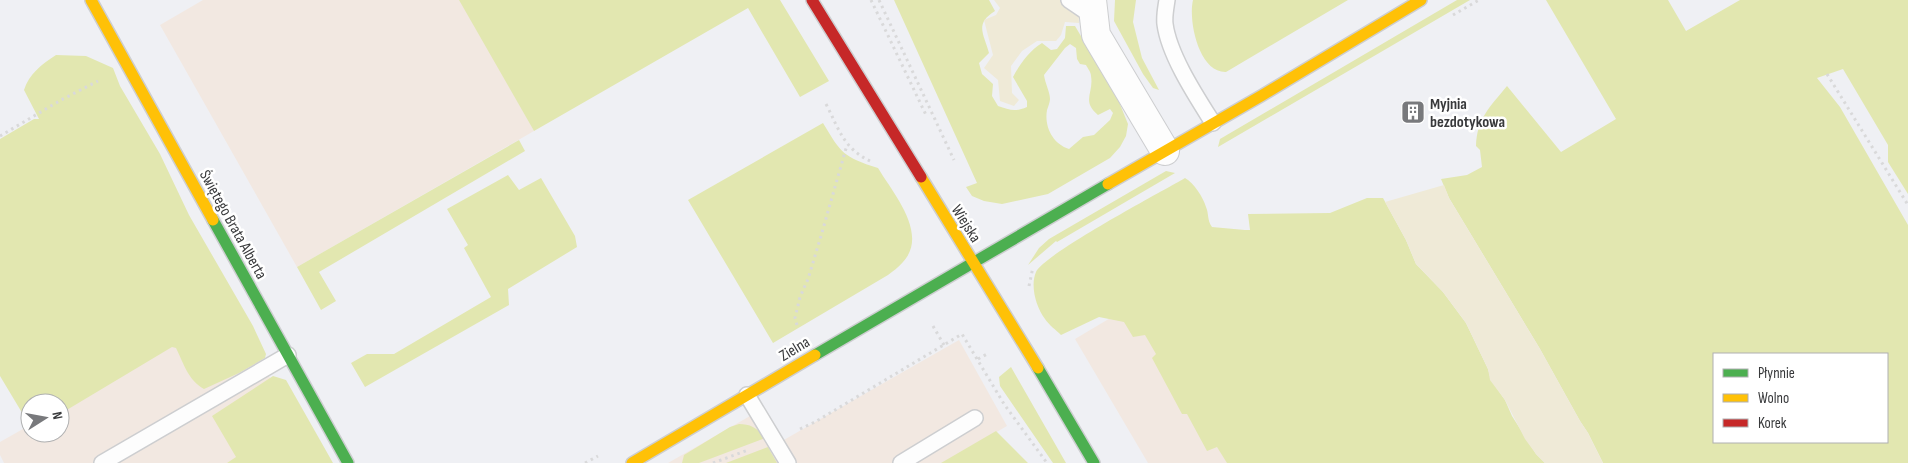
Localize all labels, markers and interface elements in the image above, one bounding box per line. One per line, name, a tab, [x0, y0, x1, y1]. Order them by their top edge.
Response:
place label: Myjnia bezdotykowa	[1430, 95, 1505, 132]
building icon: Myjnia bezdotykowa	[1400, 99, 1426, 125]
street label: Świętego Brata Alberta	[195, 167, 271, 283]
street label: Wiejska	[947, 201, 985, 246]
street label: Zielna	[776, 333, 813, 366]
legend	[1713, 353, 1888, 443]
text: Płynnie	[1758, 364, 1795, 383]
text: Wolno	[1758, 389, 1789, 408]
north arrow	[20, 393, 70, 443]
text: N	[48, 410, 66, 421]
text: Korek	[1758, 414, 1787, 433]

